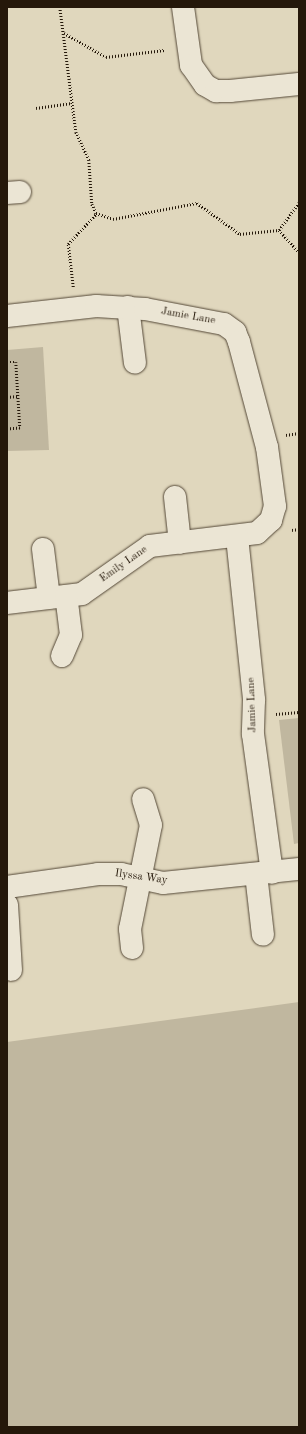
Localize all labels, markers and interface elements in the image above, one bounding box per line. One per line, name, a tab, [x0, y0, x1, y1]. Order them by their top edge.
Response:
street label: Jamie Lane	[160, 306, 216, 328]
street label: Emily Lane	[98, 544, 150, 586]
street label: Jamie Lane	[245, 677, 261, 733]
street label: Ilyssa Way	[114, 868, 168, 888]

